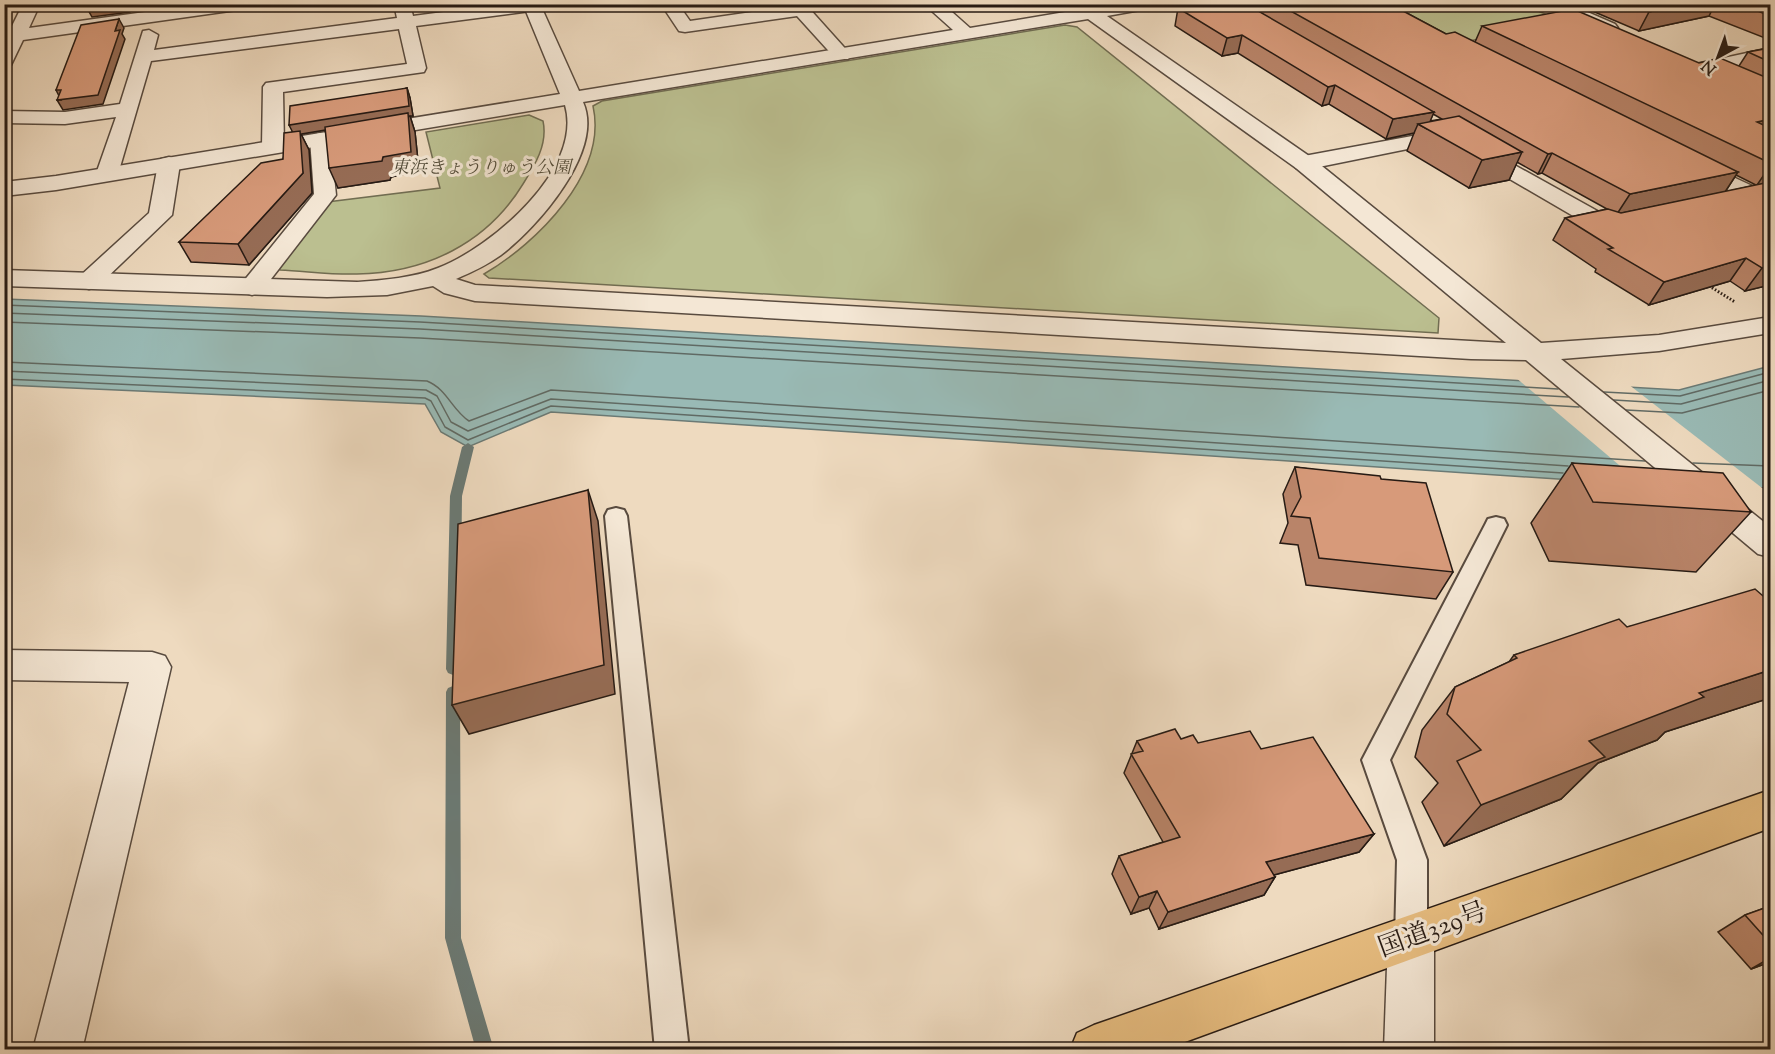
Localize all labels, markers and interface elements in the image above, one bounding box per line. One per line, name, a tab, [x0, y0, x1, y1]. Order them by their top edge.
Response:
north arrow	[1688, 27, 1748, 87]
text: N	[1697, 53, 1722, 79]
park label: 東浜きょうりゅう公園	[391, 156, 574, 182]
street label: 国道329号	[1373, 894, 1493, 968]

